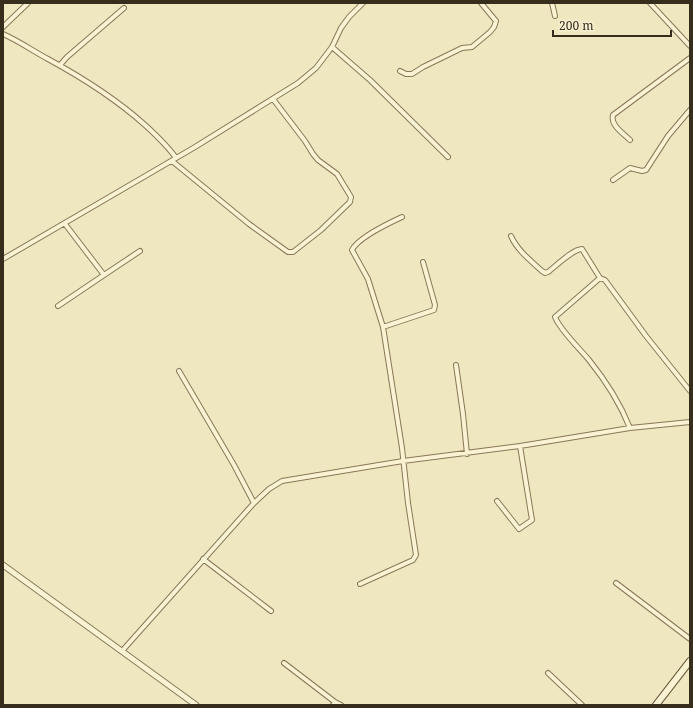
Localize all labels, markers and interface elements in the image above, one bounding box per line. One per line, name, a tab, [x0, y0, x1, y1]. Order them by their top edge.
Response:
scale bar	[553, 12, 671, 38]
text: 200 m	[559, 17, 594, 34]

